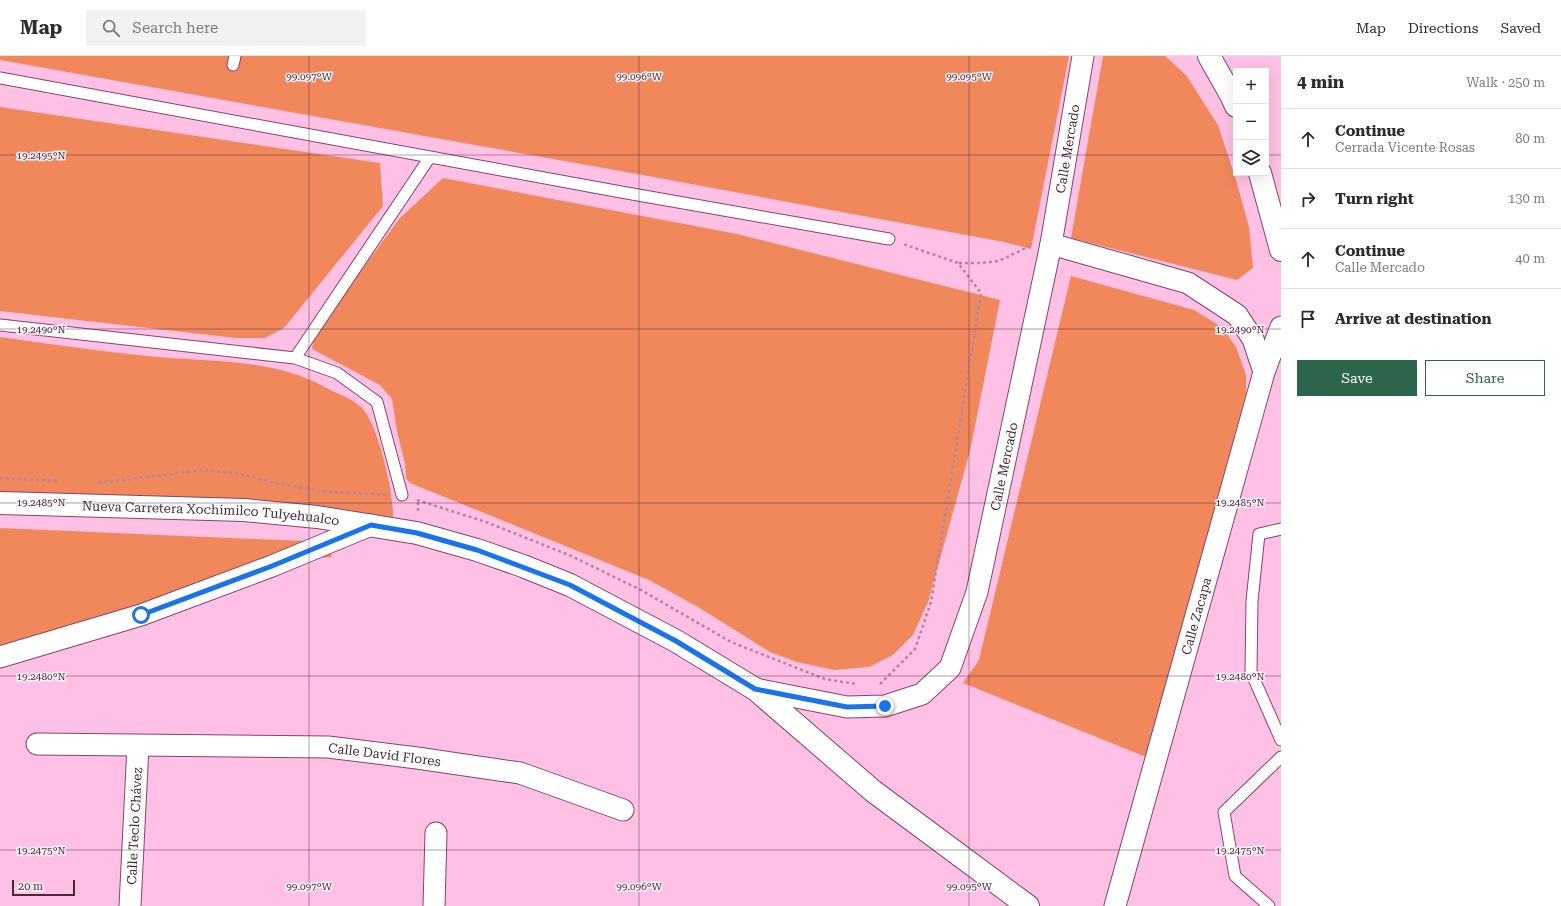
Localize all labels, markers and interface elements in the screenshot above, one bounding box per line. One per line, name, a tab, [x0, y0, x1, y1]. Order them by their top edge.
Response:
search box	[86, 10, 366, 46]
text: Map	[20, 16, 62, 39]
icon: search	[100, 17, 122, 39]
text: Search here	[132, 19, 218, 37]
text: Map	[1356, 20, 1386, 36]
text: Directions	[1408, 20, 1478, 36]
text: Saved	[1500, 20, 1541, 36]
map controls	[1233, 68, 1269, 176]
button: +	[1233, 68, 1269, 104]
text: 99.097°W	[286, 71, 333, 82]
text: 99.096°W	[616, 71, 663, 82]
text: 99.095°W	[946, 71, 993, 82]
text: 4 min	[1297, 72, 1344, 92]
text: Walk · 250 m	[1466, 75, 1545, 90]
street label: Calle Mercado	[1053, 103, 1083, 194]
button: −	[1233, 104, 1269, 140]
text: Continue	[1335, 122, 1405, 140]
icon: ahead	[1297, 128, 1319, 150]
text: 80 m	[1515, 131, 1545, 146]
button: layers	[1233, 140, 1269, 176]
text: Cerrada Vicente Rosas	[1335, 140, 1475, 155]
text: 19.2495°N	[16, 150, 66, 161]
icon: right	[1297, 188, 1319, 210]
text: Turn right	[1335, 190, 1414, 208]
text: 130 m	[1508, 191, 1545, 206]
text: Continue	[1335, 242, 1405, 260]
icon: ahead	[1297, 248, 1319, 270]
text: 40 m	[1515, 251, 1545, 266]
text: Calle Mercado	[1335, 260, 1425, 275]
icon: arrive	[1297, 308, 1319, 330]
text: Arrive at destination	[1335, 310, 1491, 328]
text: 19.2490°N	[16, 324, 66, 335]
text: 19.2490°N	[1215, 324, 1265, 335]
button: Save	[1297, 360, 1417, 396]
button: Share	[1425, 360, 1545, 396]
street label: Calle Mercado	[988, 421, 1021, 512]
text: 19.2485°N	[16, 497, 66, 508]
text: 19.2485°N	[1215, 497, 1265, 508]
street label: Nueva Carretera Xochimilco Tulyehualco	[82, 498, 340, 528]
street label: Calle Zacapa	[1178, 576, 1214, 657]
route start	[132, 606, 150, 624]
text: 19.2480°N	[16, 671, 66, 682]
text: 19.2480°N	[1215, 671, 1265, 682]
route end	[876, 697, 894, 715]
street label: Calle David Flores	[327, 740, 442, 769]
street label: Calle Teclo Chávez	[124, 767, 145, 885]
text: 19.2475°N	[16, 845, 66, 856]
text: 19.2475°N	[1215, 845, 1265, 856]
scale bar	[12, 878, 75, 897]
text: 20 m	[18, 880, 43, 893]
text: 99.097°W	[286, 881, 333, 892]
text: 99.096°W	[616, 881, 663, 892]
text: 99.095°W	[946, 881, 993, 892]

